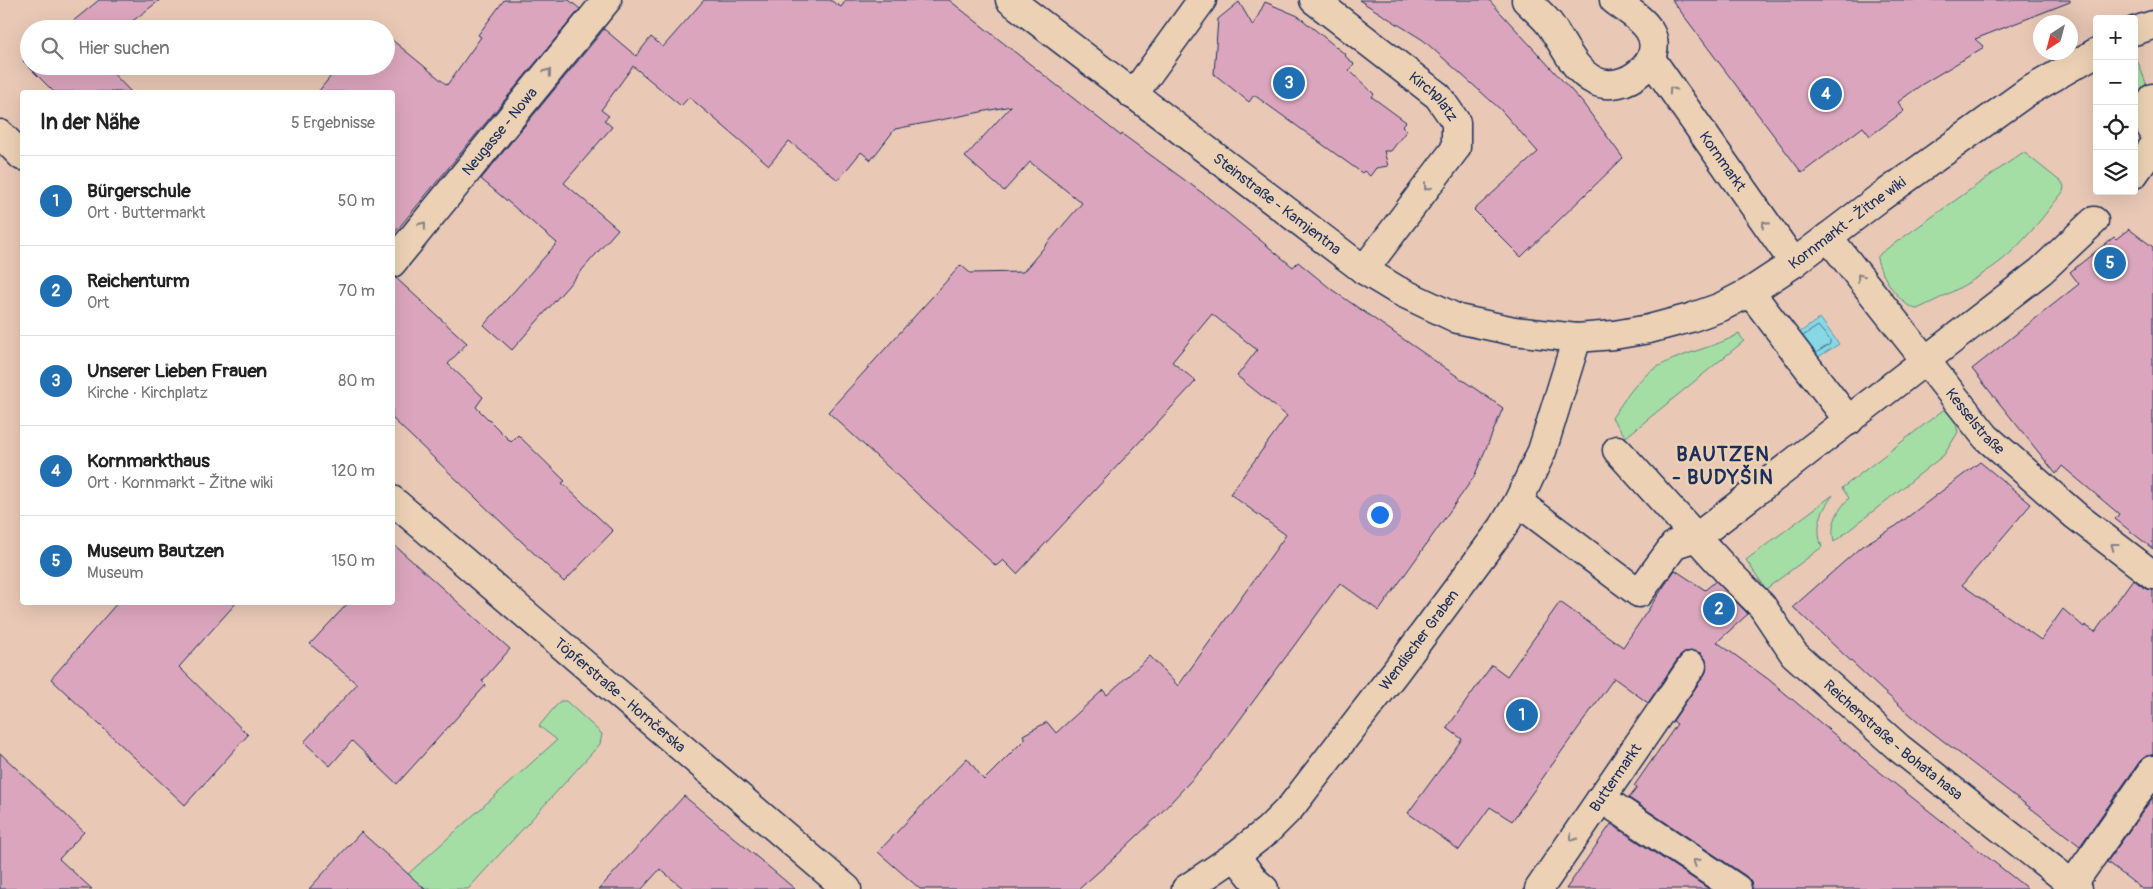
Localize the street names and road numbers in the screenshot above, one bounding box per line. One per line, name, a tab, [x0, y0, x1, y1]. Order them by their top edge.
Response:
street label: Kirchplatz	[1405, 68, 1462, 125]
street label: Neugasse - Nowa	[458, 83, 541, 179]
street label: Kornmarkt	[1695, 128, 1751, 196]
street label: Steinstraße - Kamjentna	[1209, 149, 1345, 259]
street label: Kornmarkt - Žitne wiki	[1785, 172, 1910, 273]
street label: Kesselstraße	[1942, 384, 2009, 459]
street label: Wendischer Graben	[1375, 586, 1463, 694]
street label: Töpferstraße - Hornčerska	[550, 633, 690, 756]
street label: Reichenstraße - Bohata hasa	[1820, 676, 1967, 804]
street label: Buttermarkt	[1585, 739, 1646, 816]

